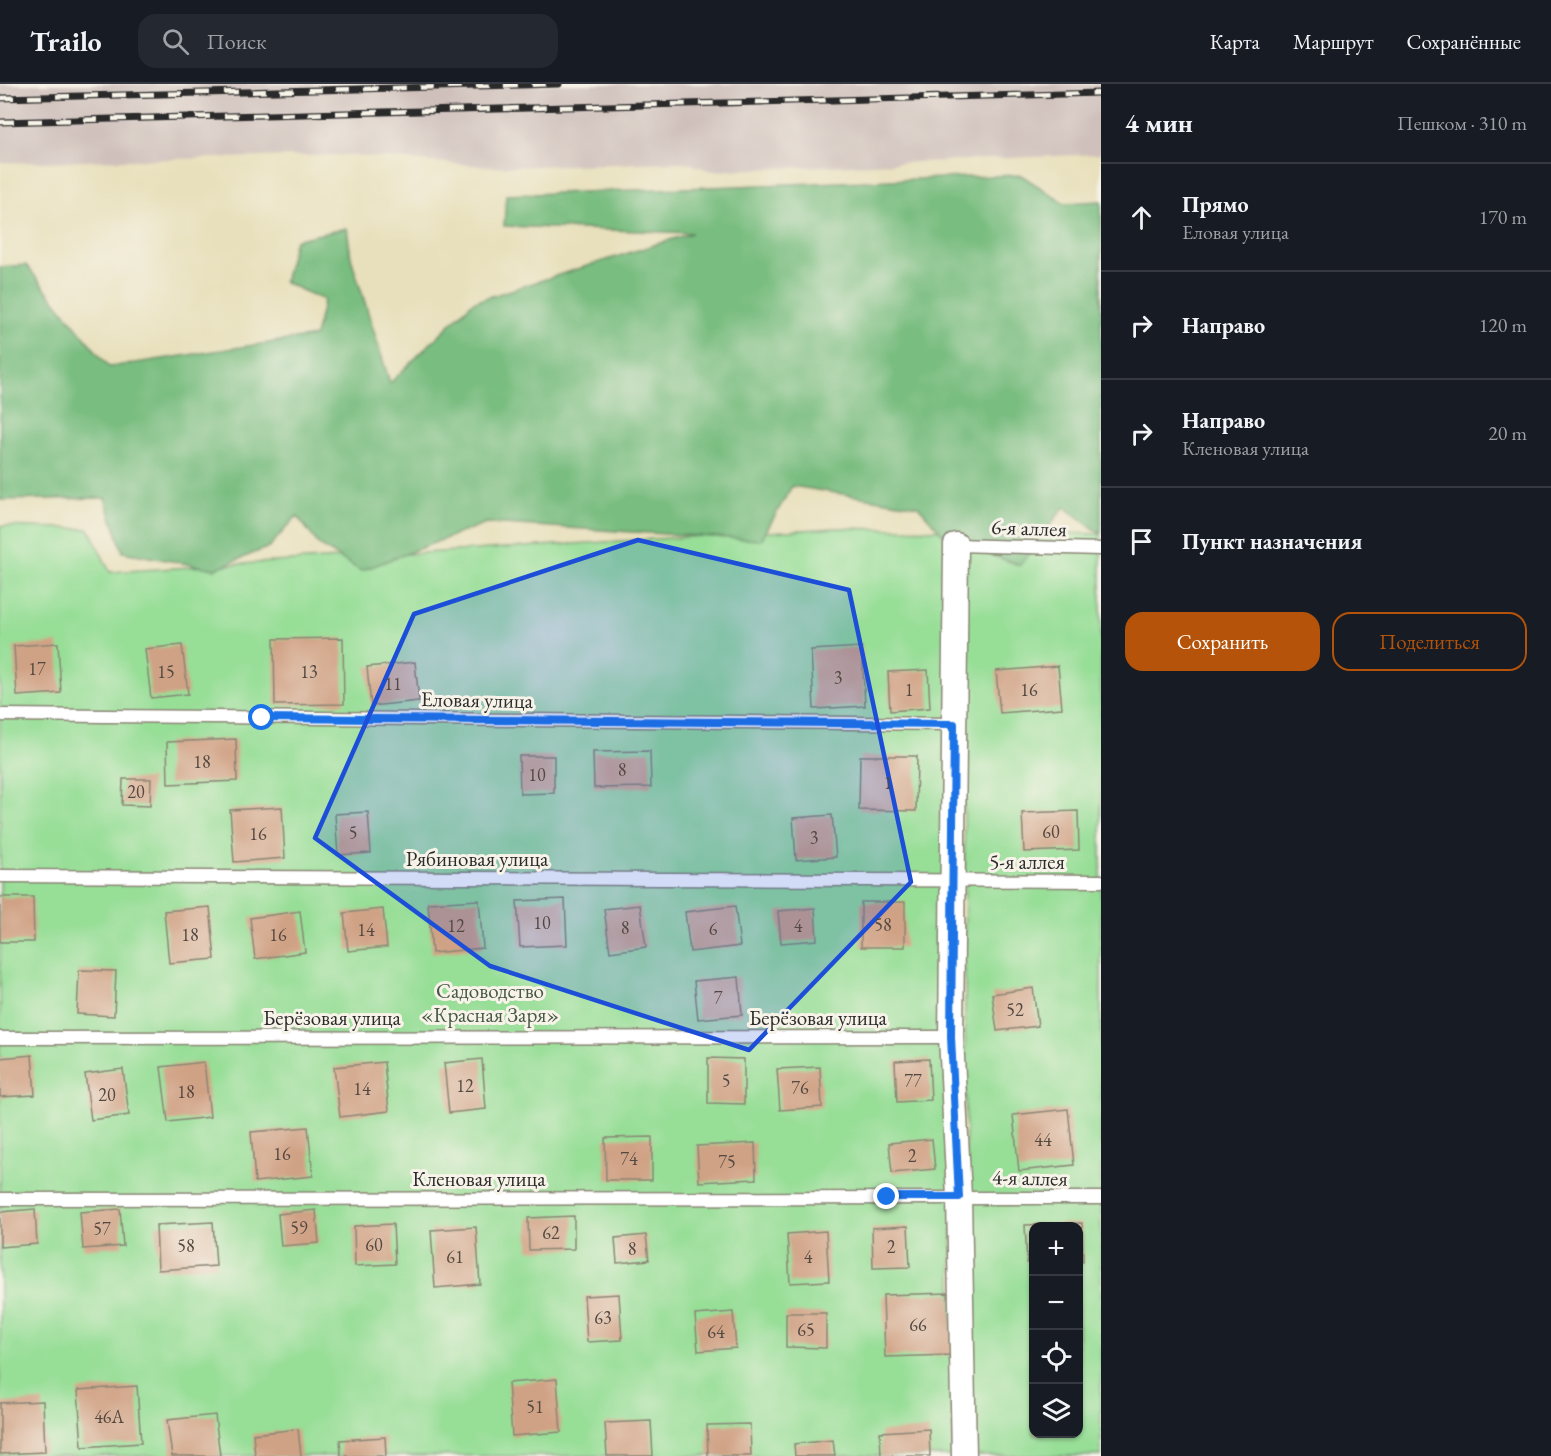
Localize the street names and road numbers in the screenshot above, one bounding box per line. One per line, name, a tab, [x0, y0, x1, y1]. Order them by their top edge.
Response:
street label: 6-я аллея	[991, 513, 1067, 542]
street label: Еловая улица	[421, 685, 534, 714]
street label: Рябиновая улица	[406, 845, 549, 872]
street label: 5-я аллея	[989, 848, 1065, 875]
street label: Берёзовая улица	[263, 1004, 402, 1031]
street label: Берёзовая улица	[749, 1004, 888, 1031]
street label: 4-я аллея	[992, 1163, 1068, 1192]
street label: Кленовая улица	[412, 1165, 546, 1192]

